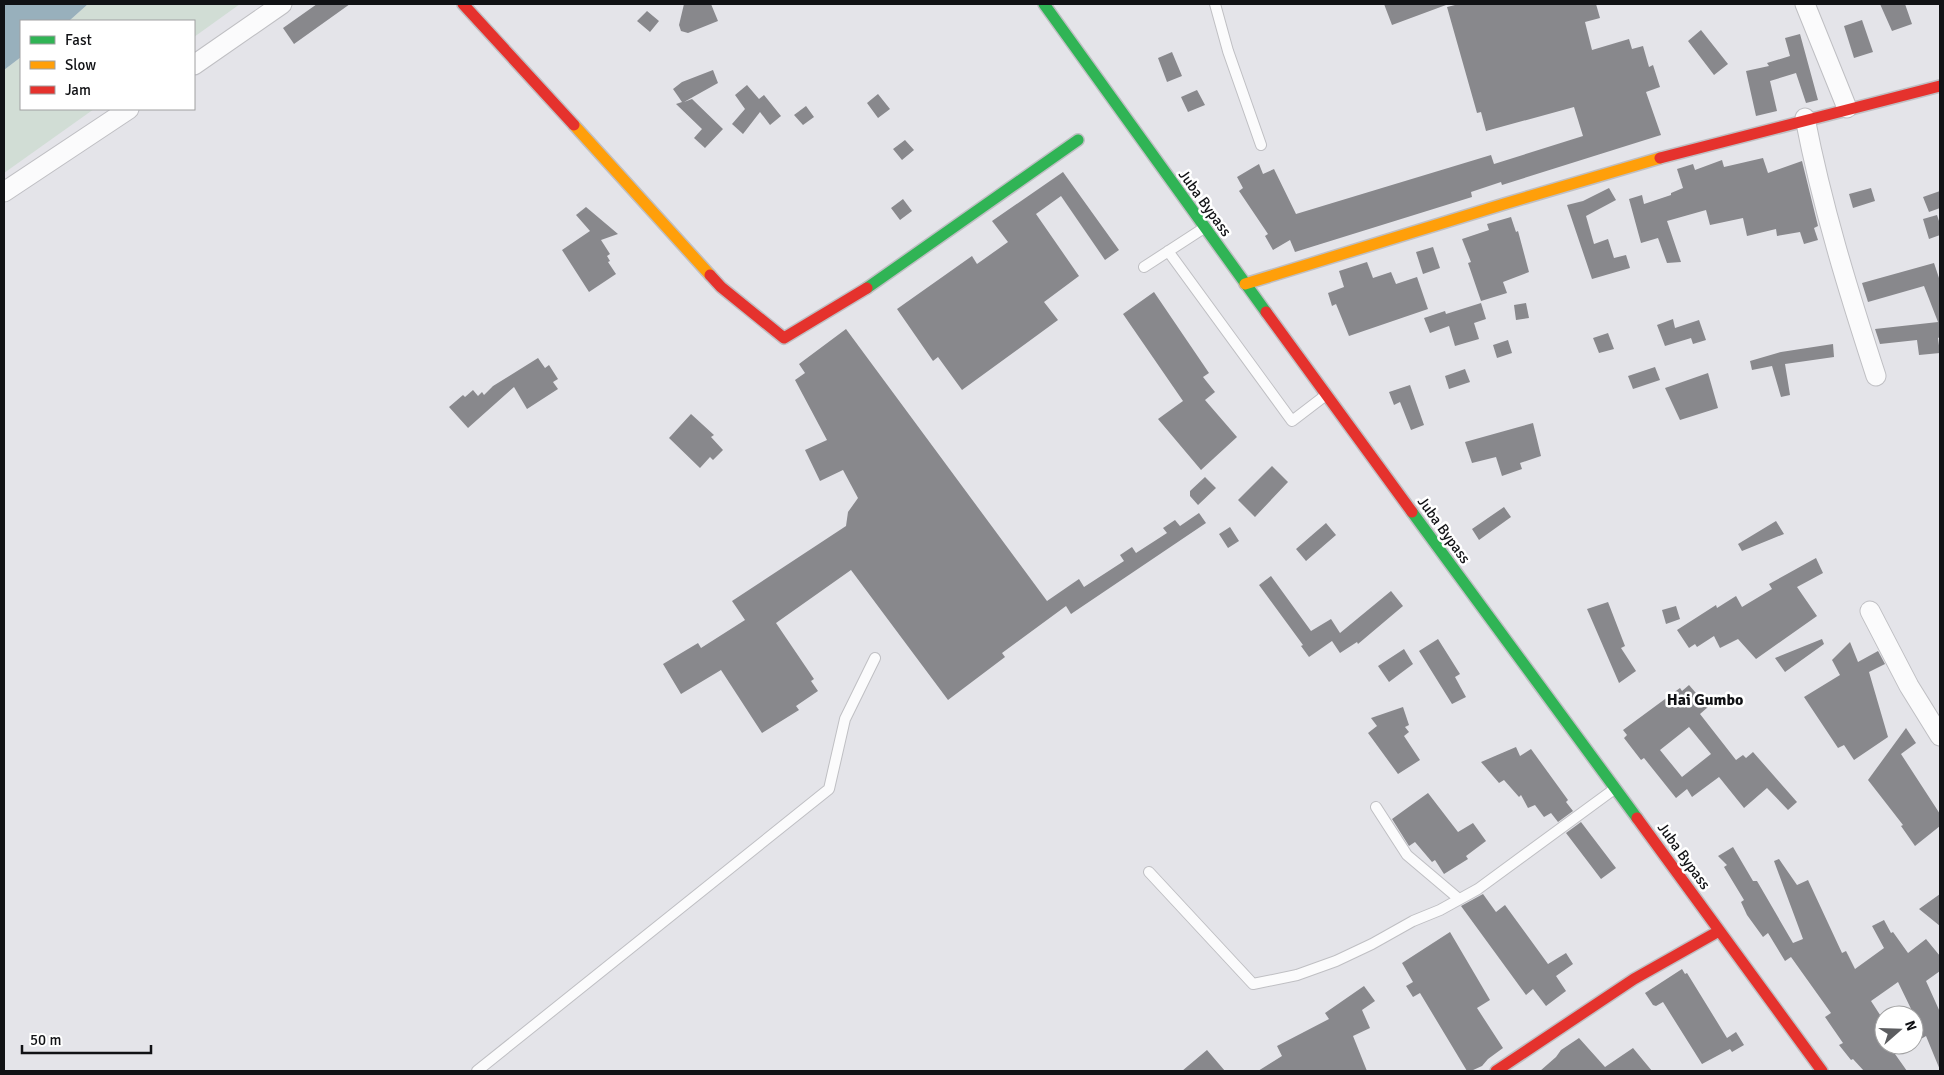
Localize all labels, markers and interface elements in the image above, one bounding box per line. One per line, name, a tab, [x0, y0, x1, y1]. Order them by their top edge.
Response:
legend	[20, 20, 195, 110]
text: Fast	[65, 31, 92, 49]
text: Slow	[65, 56, 96, 74]
text: Jam	[65, 81, 91, 99]
street label: Juba Bypass	[1175, 166, 1236, 240]
street label: Juba Bypass	[1414, 493, 1475, 567]
district label: Hai Gumbo	[1667, 690, 1743, 710]
street label: Juba Bypass	[1654, 819, 1715, 893]
north arrow	[1874, 1005, 1924, 1055]
text: N	[1901, 1018, 1920, 1033]
scale bar	[22, 1022, 151, 1054]
text: 50 m	[30, 1031, 61, 1049]

